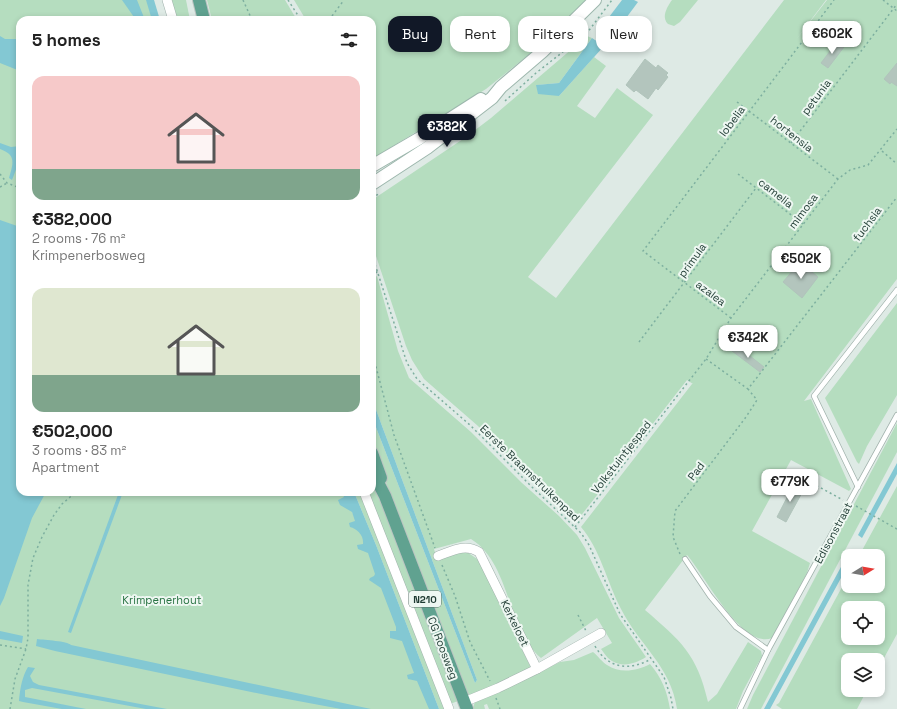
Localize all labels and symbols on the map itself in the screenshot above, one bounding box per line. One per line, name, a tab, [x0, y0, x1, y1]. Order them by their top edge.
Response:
pin: €602K	[804, 21, 860, 55]
street label: petunia	[798, 76, 834, 118]
street label: lobelia	[716, 102, 748, 139]
street label: hortensia	[768, 113, 817, 156]
pin: €382K	[419, 114, 475, 148]
street label: camelia	[756, 175, 797, 211]
street label: mimosa	[785, 190, 821, 231]
street label: fuchsia	[849, 203, 885, 244]
street label: primula	[675, 240, 710, 280]
pin: €502K	[773, 246, 829, 280]
street label: azalea	[693, 277, 729, 309]
pin: €342K	[720, 325, 776, 359]
street label: Volkstuintjespad	[588, 418, 654, 496]
street label: Eerste Braamstruikenpad	[477, 422, 583, 524]
street label: Pad	[684, 459, 708, 483]
pin: €779K	[762, 469, 818, 503]
street label: Edisonstraat	[811, 500, 855, 566]
north arrow	[841, 549, 885, 593]
road number: N210	[409, 591, 441, 607]
park label: Krimpenerhout	[122, 593, 202, 607]
street label: Kerkeloet	[498, 597, 532, 649]
street label: CG Roosweg	[425, 615, 461, 681]

